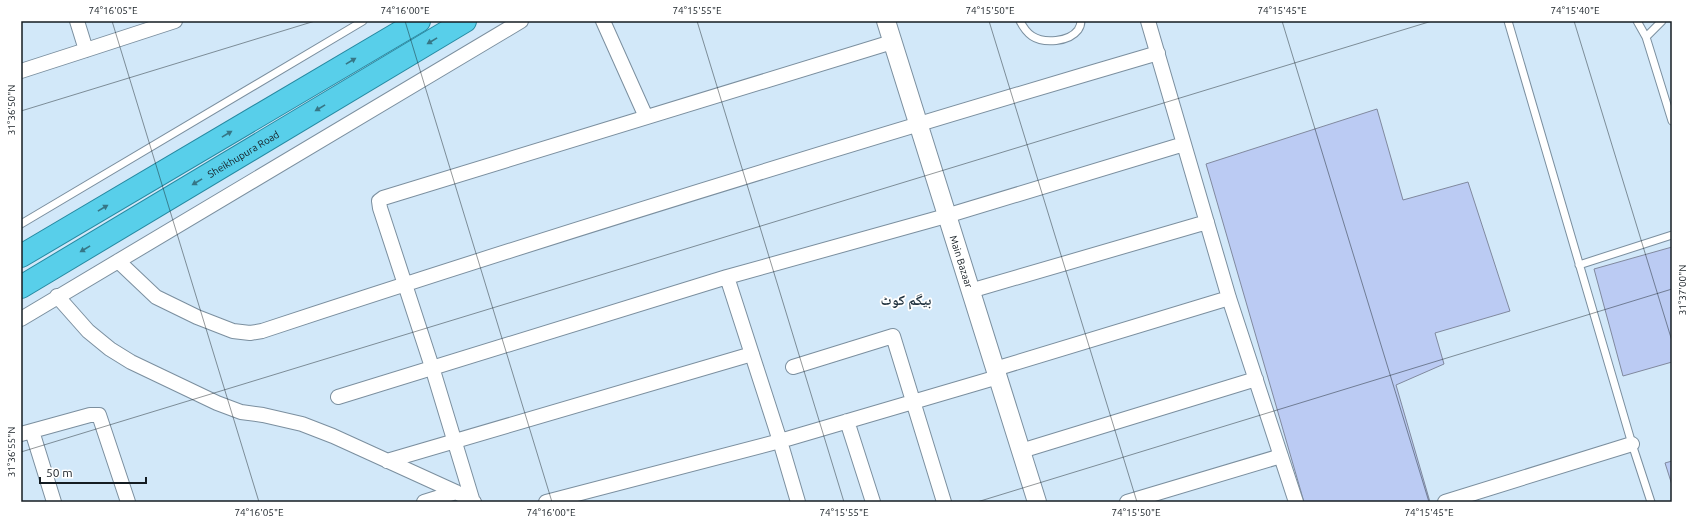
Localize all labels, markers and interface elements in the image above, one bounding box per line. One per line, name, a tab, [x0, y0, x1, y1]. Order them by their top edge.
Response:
text: 74°16'05"E	[88, 5, 138, 16]
text: 74°16'00"E	[380, 5, 430, 16]
text: 74°15'55"E	[672, 5, 722, 16]
text: 74°15'50"E	[965, 5, 1015, 16]
text: 74°15'45"E	[1257, 5, 1307, 16]
text: 74°15'40"E	[1550, 5, 1600, 16]
one-way arrow	[427, 37, 437, 45]
one-way arrow	[345, 58, 357, 65]
text: 31°36'50"N	[6, 85, 17, 135]
one-way arrow	[314, 104, 326, 111]
street label: Sheikhupura Road	[205, 128, 281, 180]
one-way arrow	[221, 131, 233, 138]
one-way arrow	[192, 178, 202, 186]
one-way arrow	[97, 204, 109, 211]
street label: Main Bazaar	[948, 234, 975, 289]
one-way arrow	[79, 245, 91, 252]
text: 31°37'00"N	[1677, 265, 1688, 315]
district label: بیگم کوٹ	[881, 292, 932, 310]
text: 31°36'55"N	[6, 427, 17, 477]
scale bar	[40, 459, 146, 485]
text: 50 m	[46, 466, 73, 479]
text: 74°16'05"E	[234, 507, 284, 518]
text: 74°16'00"E	[526, 507, 576, 518]
text: 74°15'55"E	[819, 507, 869, 518]
text: 74°15'50"E	[1111, 507, 1161, 518]
text: 74°15'45"E	[1404, 507, 1454, 518]

